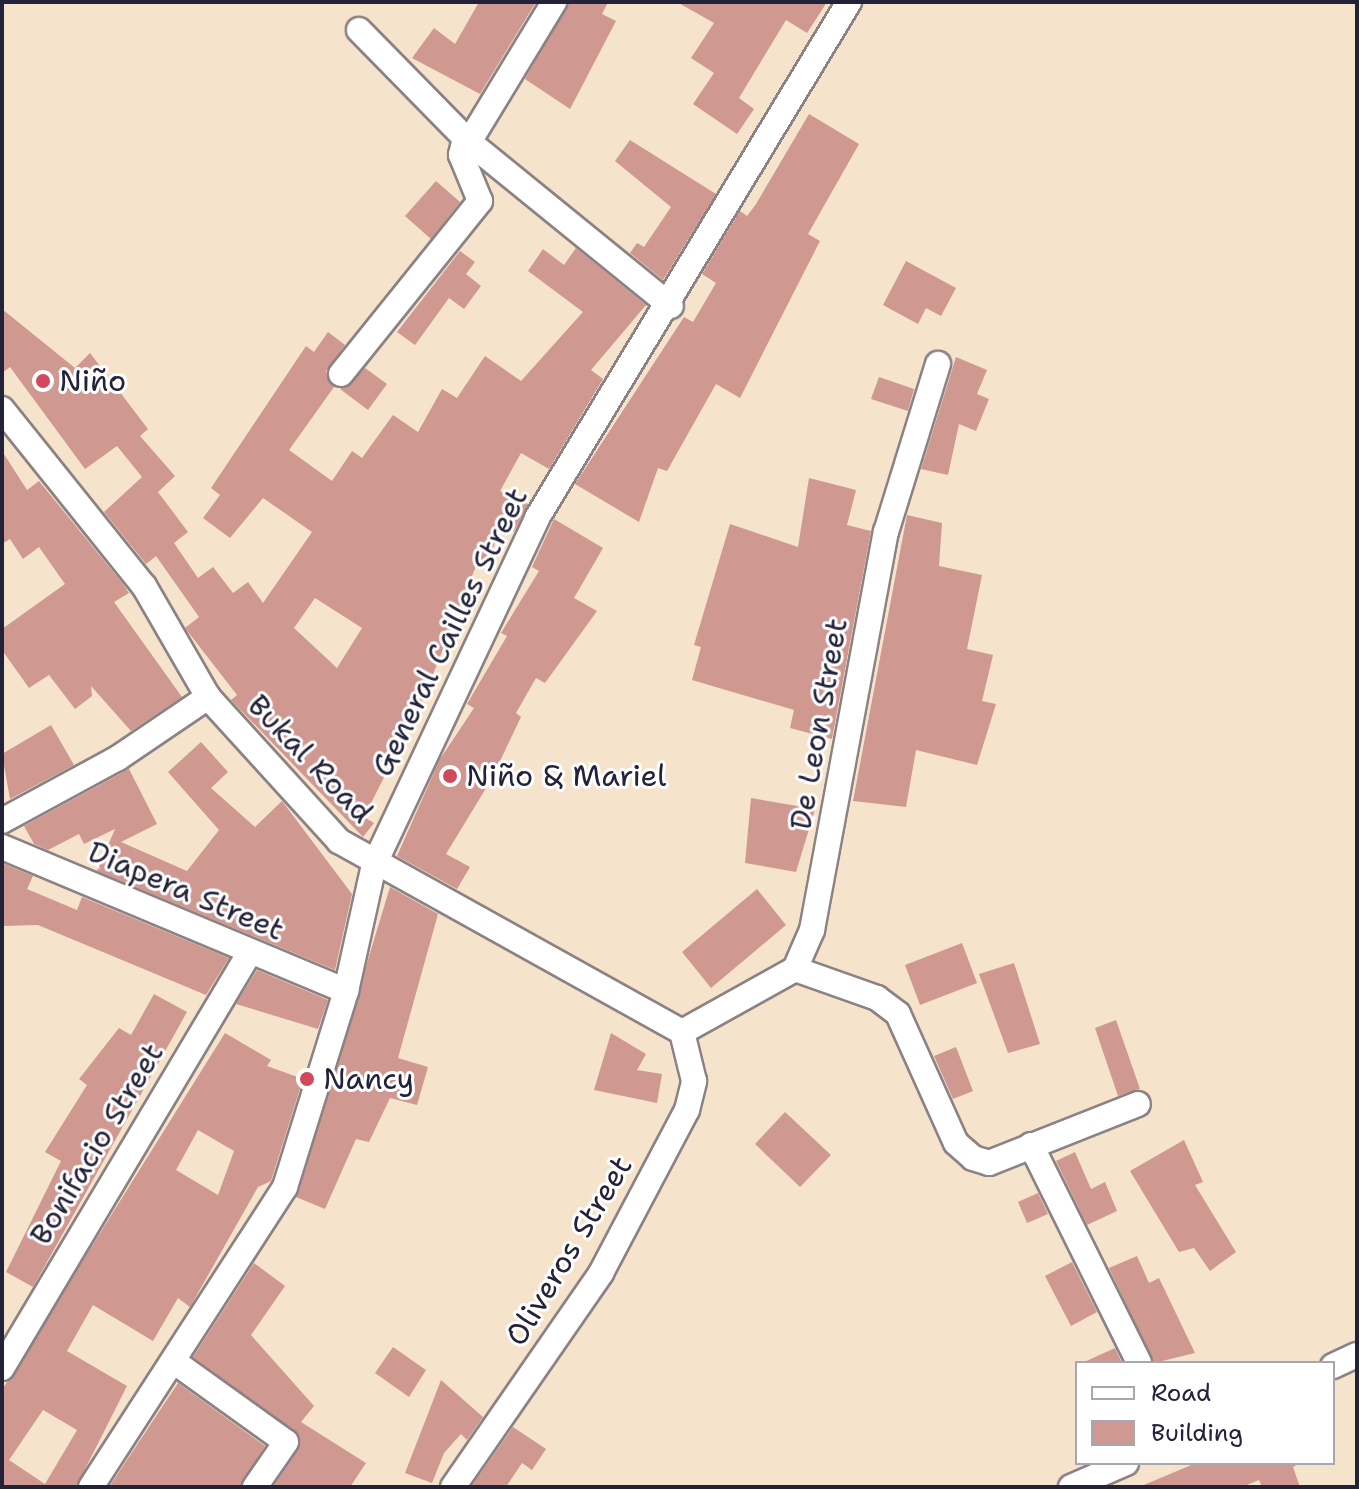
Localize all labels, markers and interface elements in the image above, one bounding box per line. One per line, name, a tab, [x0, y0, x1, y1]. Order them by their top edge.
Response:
place label: Niño	[59, 363, 126, 399]
marker: Niño	[34, 372, 52, 390]
street label: General Cailles Street	[364, 482, 536, 782]
street label: De Leon Street	[783, 615, 855, 833]
street label: Bukal Road	[240, 687, 380, 831]
place label: Niño & Mariel	[466, 758, 666, 794]
marker: Niño & Mariel	[441, 767, 459, 785]
street label: Diapera Street	[83, 834, 289, 948]
street label: Bonifacio Street	[23, 1037, 171, 1251]
place label: Nancy	[323, 1061, 414, 1097]
marker: Nancy	[298, 1070, 316, 1088]
street label: Oliveros Street	[498, 1150, 640, 1352]
legend	[1075, 1361, 1335, 1465]
text: Road	[1151, 1377, 1211, 1409]
text: Building	[1151, 1417, 1243, 1449]

